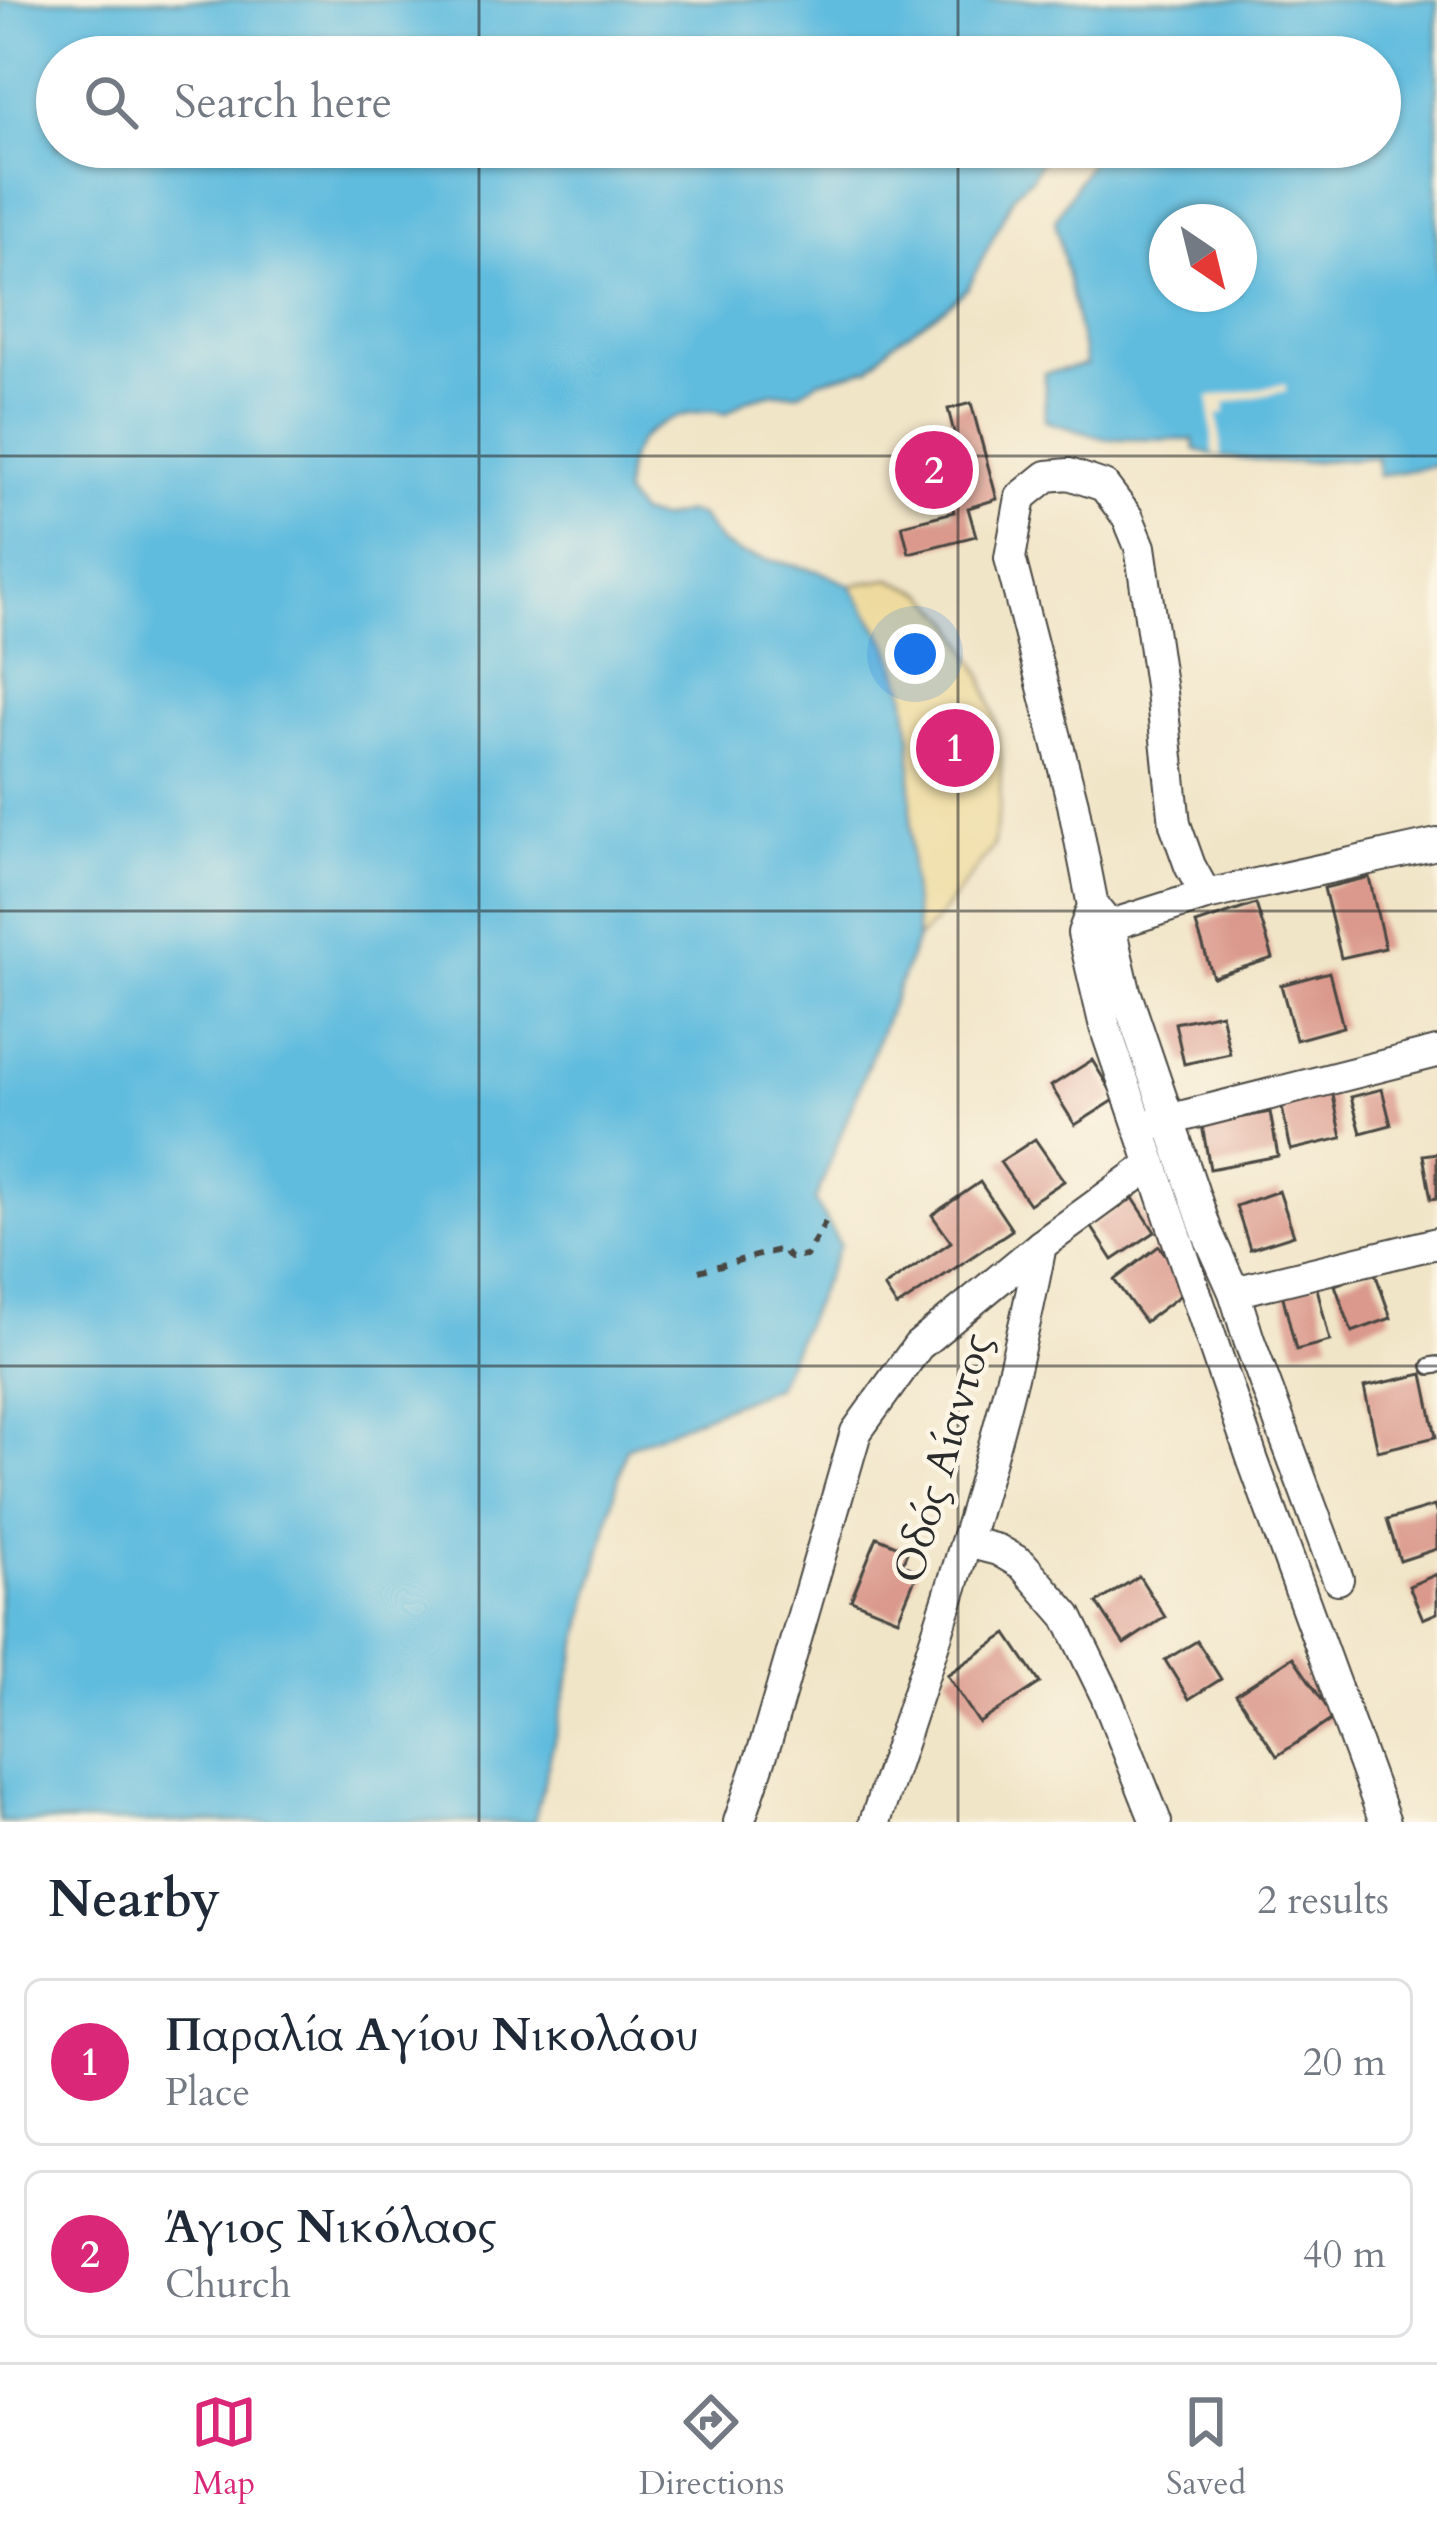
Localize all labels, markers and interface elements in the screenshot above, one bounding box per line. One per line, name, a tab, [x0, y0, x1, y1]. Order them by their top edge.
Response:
search box	[36, 36, 1401, 168]
icon: search	[78, 69, 144, 135]
text: Search here	[174, 72, 392, 133]
north arrow	[1149, 204, 1257, 312]
pin: 2	[895, 425, 973, 515]
your location	[885, 624, 945, 684]
pin: 1	[916, 703, 994, 793]
street label: Οδός Αίαντος	[880, 1327, 1006, 1589]
text: Nearby	[48, 1865, 220, 1935]
text: 2 results	[1257, 1874, 1389, 1927]
text: Παραλία Αγίου Νικολάου	[165, 2005, 699, 2066]
text: 1	[80, 2036, 100, 2089]
text: 20 m	[1303, 2036, 1386, 2089]
text: Place	[165, 2066, 250, 2119]
text: Άγιος Νικόλαος	[165, 2197, 497, 2258]
text: 2	[80, 2228, 100, 2281]
text: 40 m	[1303, 2228, 1386, 2281]
text: Church	[165, 2258, 291, 2311]
tab: Map	[191, 2389, 257, 2506]
tab: Directions	[639, 2389, 784, 2506]
tab: Saved	[1166, 2389, 1246, 2506]

